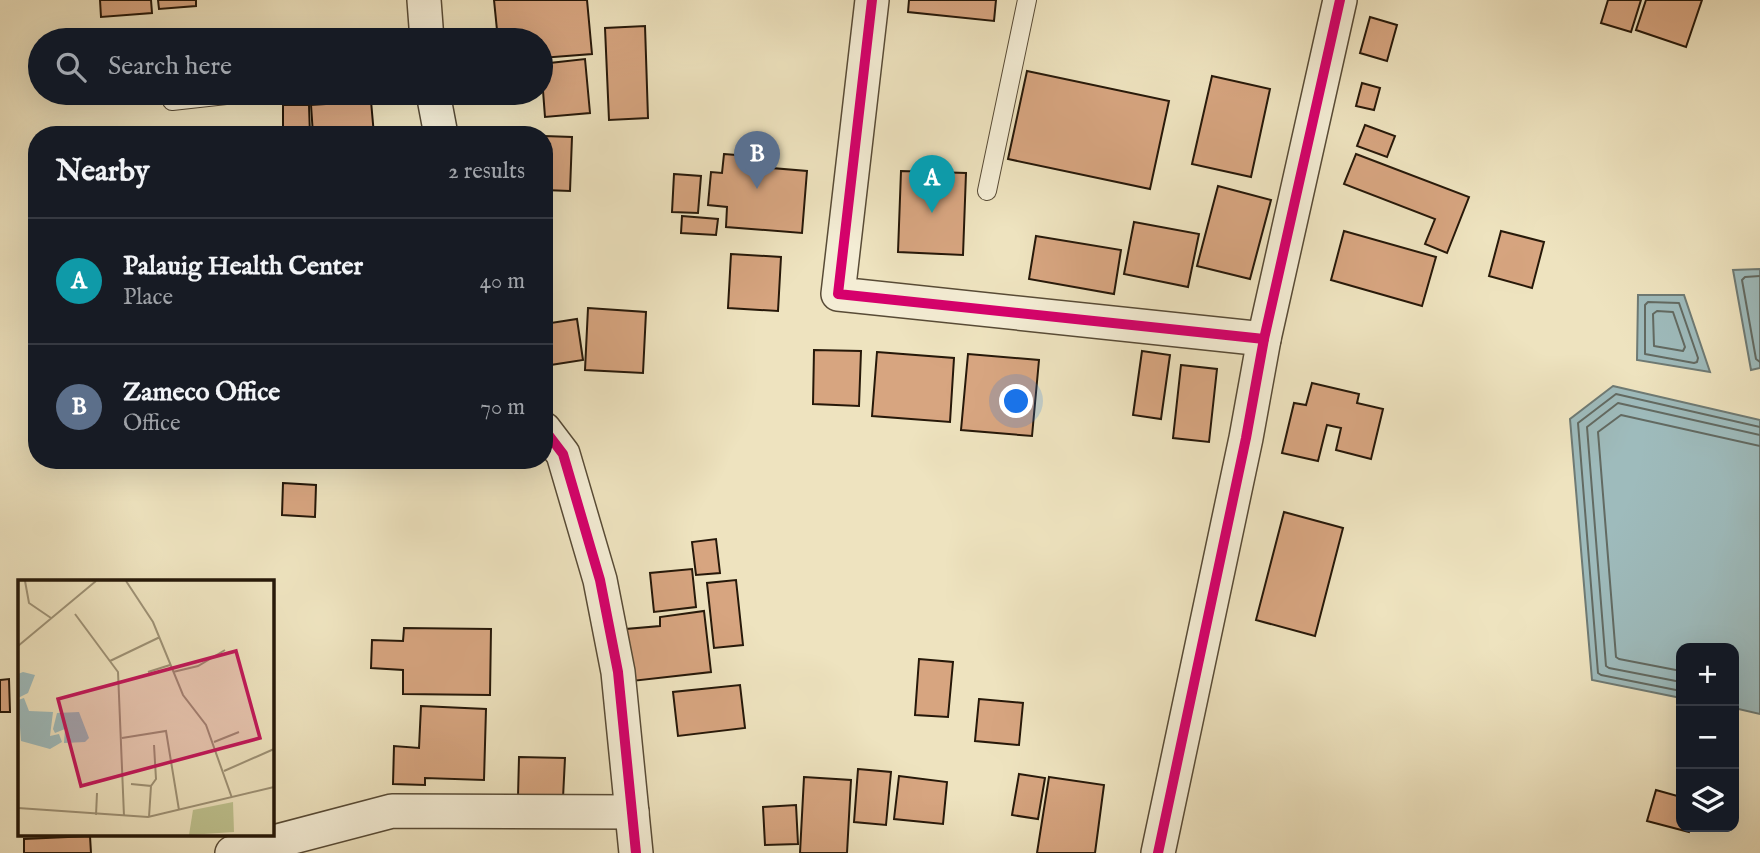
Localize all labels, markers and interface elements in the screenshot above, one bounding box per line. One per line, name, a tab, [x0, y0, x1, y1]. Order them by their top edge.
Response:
search box	[28, 28, 553, 105]
icon: search	[52, 48, 90, 86]
text: Search here	[108, 50, 232, 83]
pin: B	[734, 131, 780, 189]
text: Nearby	[56, 153, 149, 191]
pin: A	[909, 155, 955, 213]
text: 2 results	[448, 157, 525, 186]
text: Palauig Health Center	[123, 250, 363, 283]
text: A	[71, 267, 87, 296]
text: 40 m	[480, 267, 525, 296]
text: Place	[123, 283, 173, 312]
text: Zameco Office	[123, 376, 280, 409]
your location	[999, 384, 1033, 418]
text: B	[71, 393, 87, 422]
text: 70 m	[480, 393, 525, 422]
text: Office	[123, 409, 180, 438]
inset map	[18, 580, 273, 836]
map controls	[1676, 643, 1739, 832]
button: +	[1676, 643, 1739, 706]
button: −	[1676, 706, 1739, 769]
button: layers	[1676, 769, 1739, 832]

